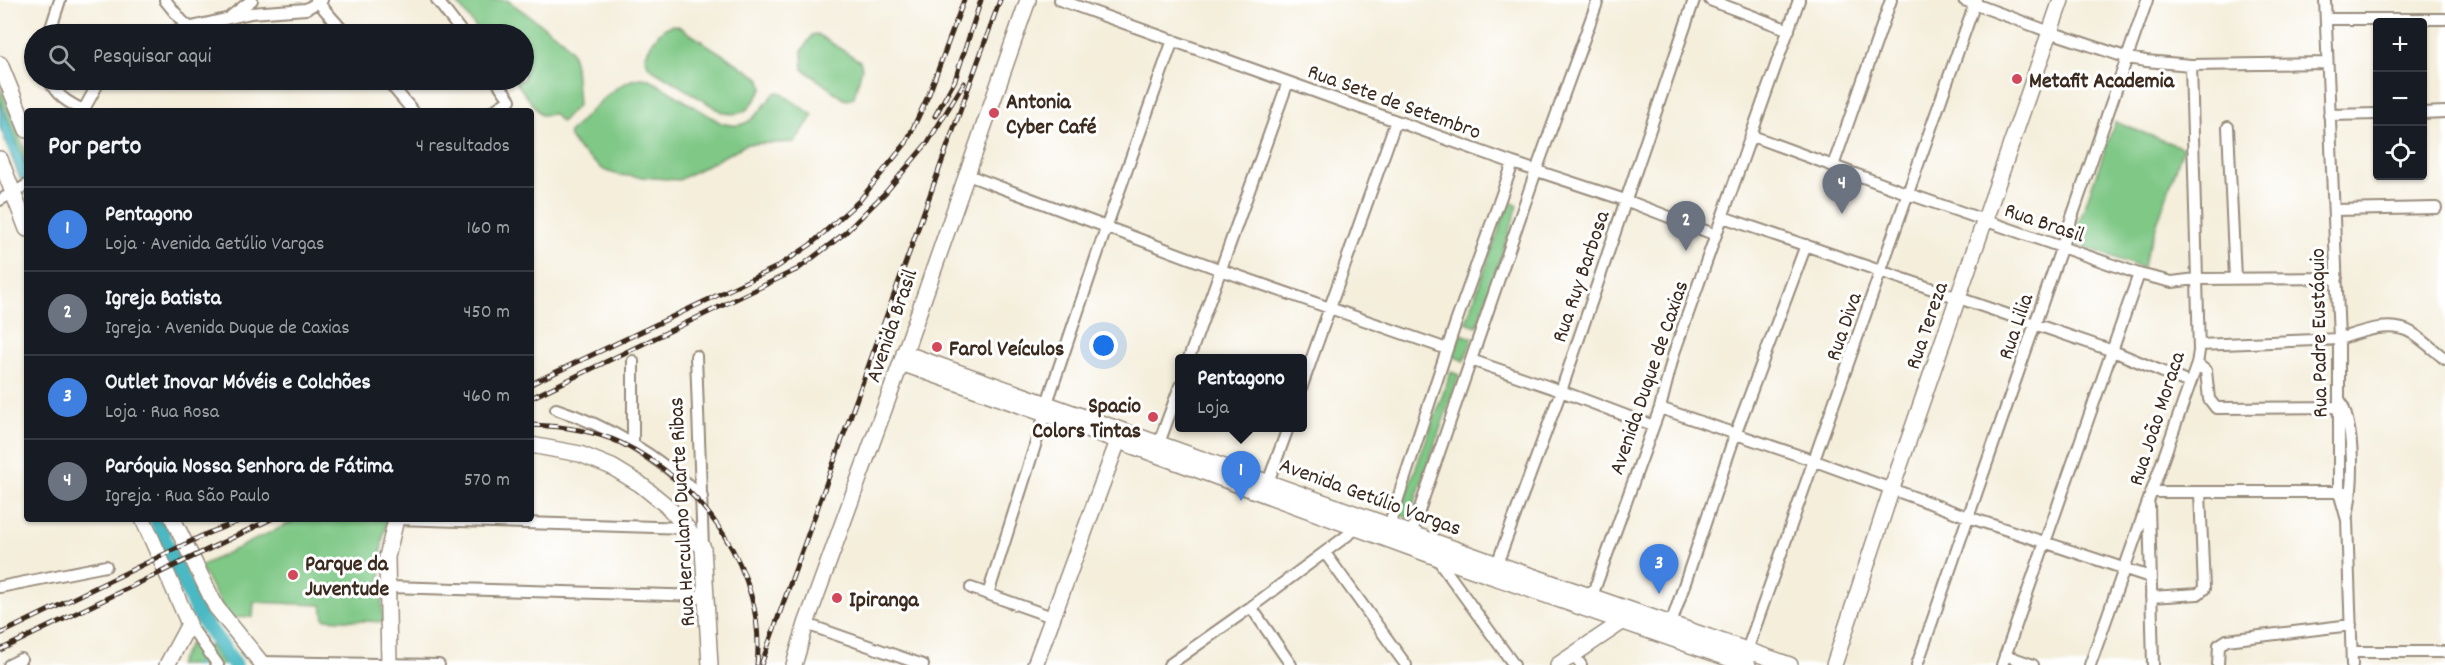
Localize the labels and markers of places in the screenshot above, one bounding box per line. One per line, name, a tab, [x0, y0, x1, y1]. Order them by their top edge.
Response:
place label: Metafit Academia	[2029, 67, 2175, 98]
marker: Metafit Academia	[2010, 72, 2024, 86]
place label: Antonia Cyber Café	[1006, 88, 1097, 144]
marker: Antonia Cyber Café	[987, 106, 1001, 120]
pin: 4	[1822, 164, 1862, 214]
pin: 2	[1666, 202, 1706, 251]
place label: Farol Veículos	[949, 335, 1064, 366]
marker: Farol Veículos	[930, 340, 944, 354]
place label: Spacio Colors Tintas	[1032, 392, 1141, 448]
marker: Spacio Colors Tintas	[1146, 410, 1160, 424]
pin: 1	[1222, 452, 1260, 501]
pin: 3	[1640, 544, 1678, 594]
place label: Parque da Juventude	[305, 550, 389, 606]
marker: Parque da Juventude	[286, 568, 300, 582]
place label: Ipiranga	[849, 586, 919, 617]
marker: Ipiranga	[830, 591, 844, 605]

